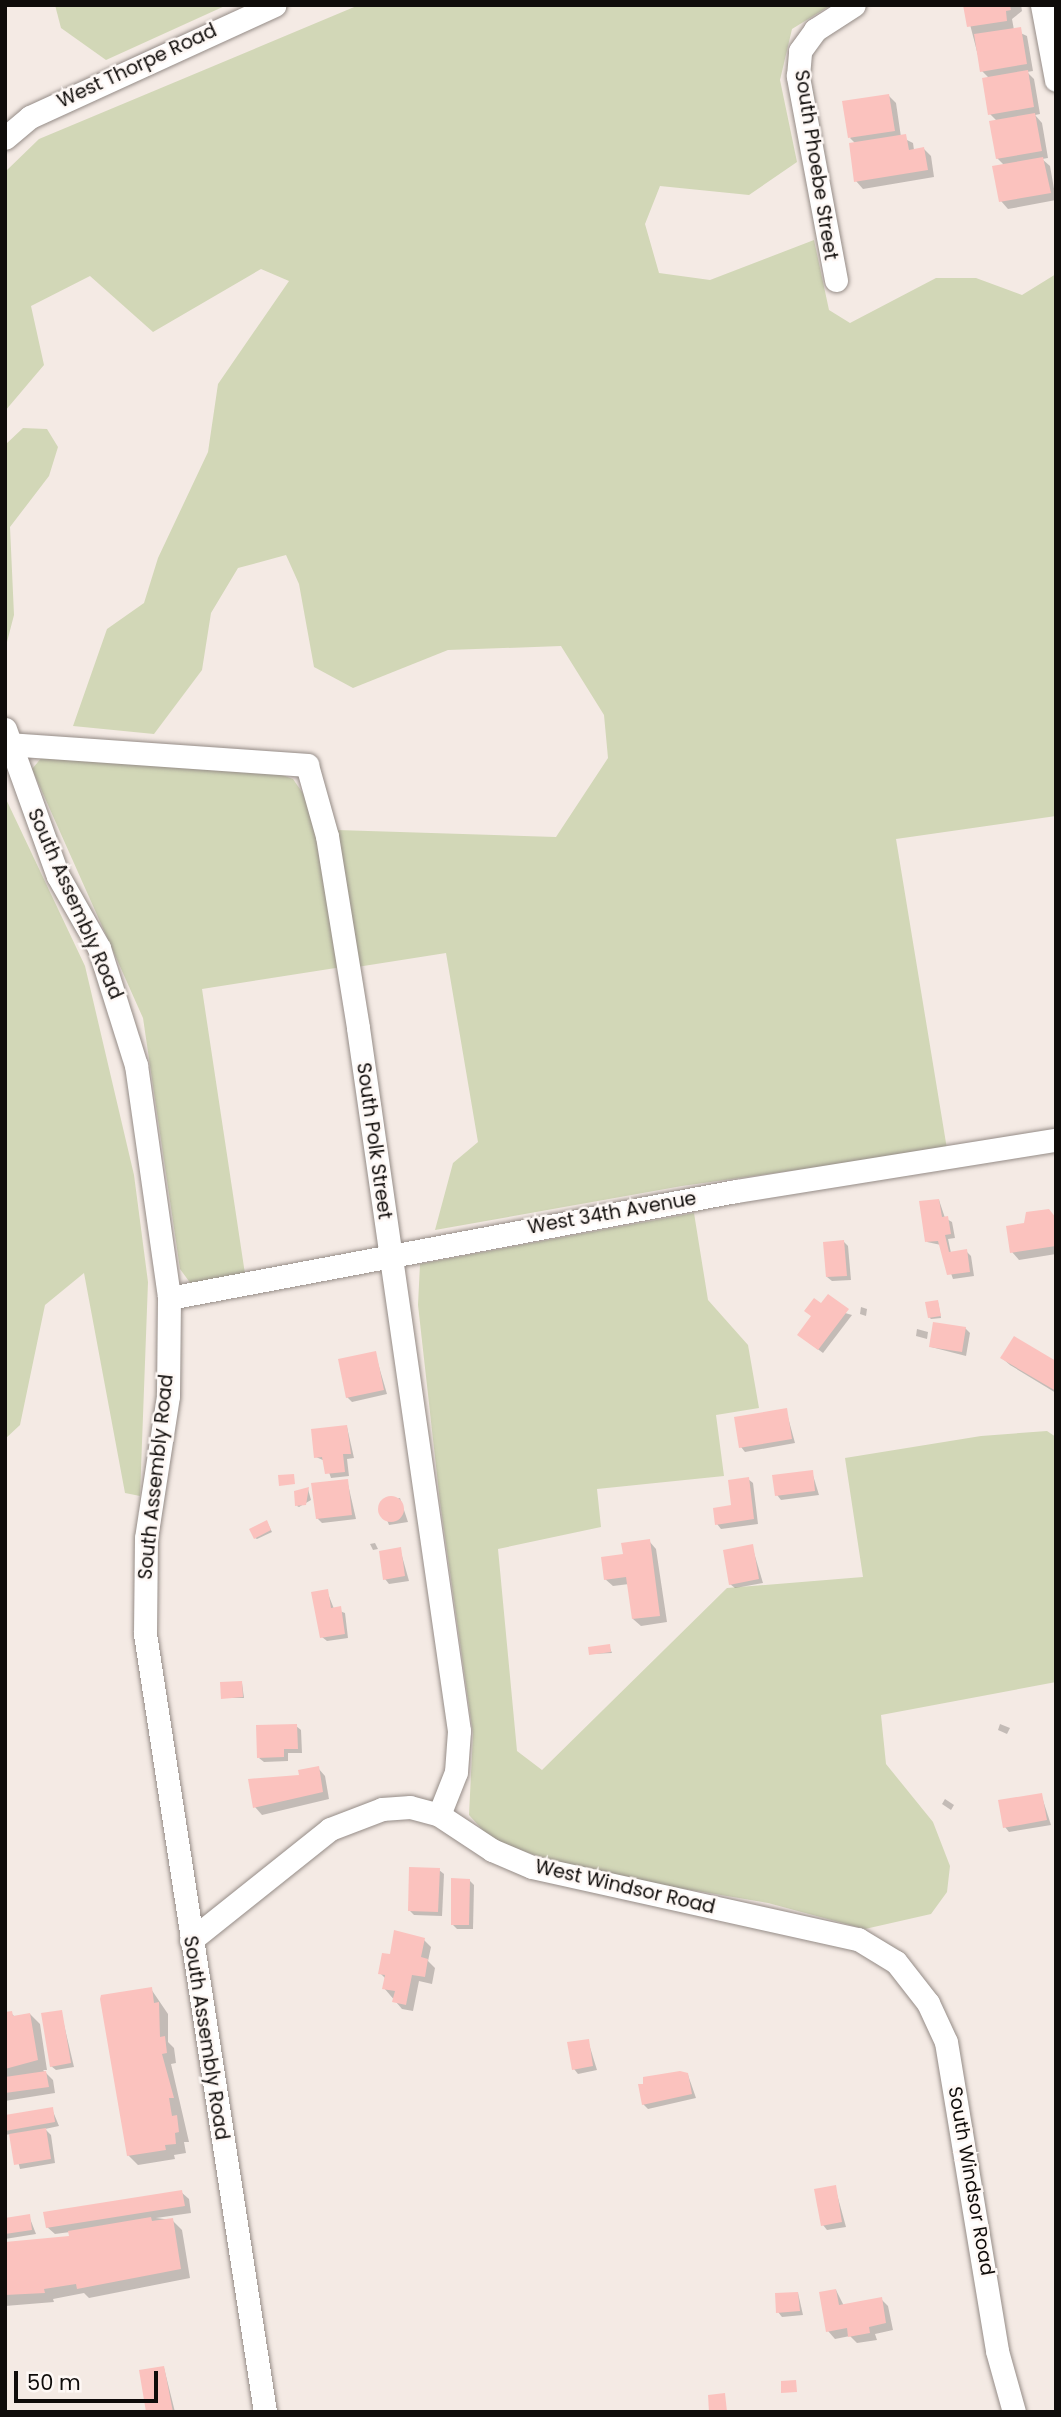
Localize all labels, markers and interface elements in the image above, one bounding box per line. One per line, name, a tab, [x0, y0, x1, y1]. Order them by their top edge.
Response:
street label: West Thorpe Road	[54, 19, 220, 113]
street label: South Phoebe Street	[790, 68, 842, 262]
street label: South Assembly Road	[23, 805, 127, 1003]
street label: South Polk Street	[352, 1061, 396, 1221]
street label: West 34th Avenue	[526, 1187, 698, 1239]
street label: South Assembly Road	[134, 1373, 178, 1581]
street label: West Windsor Road	[533, 1855, 717, 1919]
street label: South Assembly Road	[179, 1934, 233, 2142]
street label: South Windsor Road	[943, 2085, 999, 2277]
scale bar	[18, 2358, 161, 2402]
text: 50 m	[27, 2368, 81, 2397]

